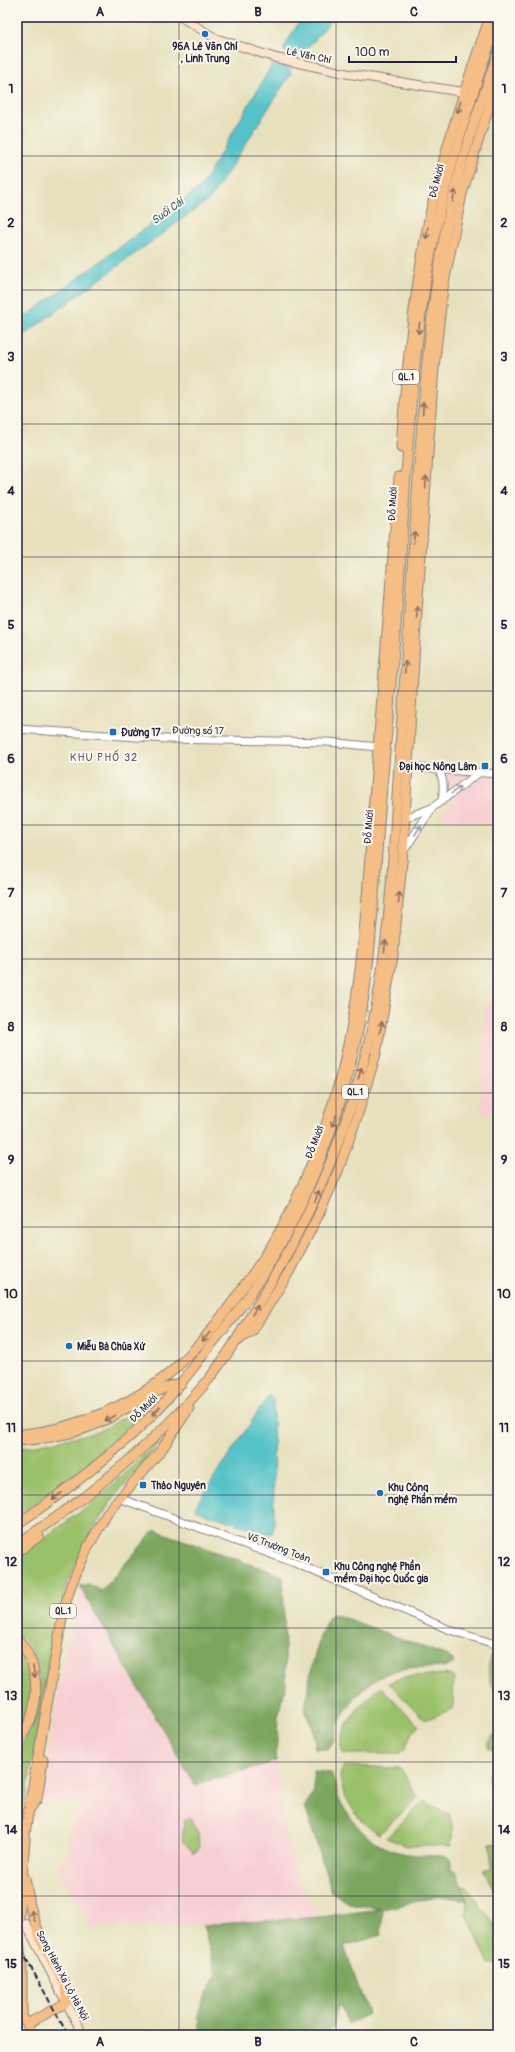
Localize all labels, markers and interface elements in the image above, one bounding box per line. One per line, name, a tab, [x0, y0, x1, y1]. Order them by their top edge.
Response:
text: A	[96, 4, 105, 20]
text: B	[254, 4, 262, 20]
text: C	[410, 4, 418, 20]
marker: 96A Lê Văn Chí , Linh Trung	[200, 29, 210, 39]
scale bar	[349, 38, 456, 64]
place label: 96A Lê Văn Chí , Linh Trung	[172, 41, 238, 65]
street label: Lê Văn Chí	[285, 45, 333, 67]
text: 100 m	[355, 45, 390, 60]
text: 1	[8, 81, 14, 97]
text: 1	[501, 81, 507, 97]
one-way arrow	[455, 100, 463, 113]
street label: Đỗ Mười	[426, 163, 447, 199]
one-way arrow	[450, 190, 458, 203]
water label: Suối Cái	[149, 194, 187, 227]
text: 2	[7, 215, 15, 231]
text: 2	[500, 215, 508, 231]
one-way arrow	[423, 226, 431, 239]
one-way arrow	[415, 321, 423, 334]
text: 3	[7, 349, 15, 365]
text: 3	[500, 349, 508, 365]
road number: QL.1	[393, 370, 419, 384]
one-way arrow	[419, 402, 426, 415]
one-way arrow	[423, 476, 430, 489]
text: 4	[7, 483, 15, 499]
text: 4	[500, 483, 508, 499]
street label: Đỗ Mười	[385, 486, 400, 521]
one-way arrow	[410, 531, 417, 544]
one-way arrow	[413, 606, 420, 619]
text: 5	[7, 617, 15, 633]
text: 5	[500, 617, 508, 633]
one-way arrow	[402, 661, 409, 674]
street label: Đường số 17	[172, 724, 225, 737]
marker: Đường 17	[108, 727, 118, 737]
place label: Đường 17	[121, 727, 161, 739]
district label: KHU PHỐ 32	[70, 749, 138, 764]
text: 6	[7, 751, 15, 767]
text: 6	[500, 751, 508, 767]
place label: Đại học Nông Lâm	[399, 761, 477, 773]
marker: Đại học Nông Lâm	[480, 761, 490, 771]
one-way arrow	[451, 786, 462, 794]
street label: Đỗ Mười	[361, 809, 376, 845]
one-way arrow	[414, 824, 422, 836]
text: 7	[8, 885, 15, 901]
text: 7	[501, 885, 508, 901]
one-way arrow	[395, 892, 402, 905]
one-way arrow	[381, 940, 389, 953]
text: 8	[8, 1019, 15, 1035]
text: 8	[501, 1019, 508, 1035]
one-way arrow	[377, 1021, 385, 1034]
one-way arrow	[357, 1067, 364, 1080]
road number: QL.1	[342, 1085, 368, 1099]
one-way arrow	[329, 1115, 337, 1127]
street label: Đỗ Mười	[302, 1124, 327, 1160]
text: 9	[8, 1152, 15, 1168]
text: 9	[501, 1152, 508, 1168]
one-way arrow	[313, 1190, 321, 1202]
text: 10	[4, 1286, 18, 1302]
text: 10	[497, 1286, 511, 1302]
one-way arrow	[251, 1304, 259, 1316]
one-way arrow	[201, 1331, 210, 1342]
place label: Miễu Bà Chúa Xứ	[77, 1339, 146, 1353]
marker: Miễu Bà Chúa Xứ	[64, 1341, 74, 1351]
street label: Đỗ Mười	[127, 1392, 160, 1425]
one-way arrow	[151, 1406, 160, 1416]
one-way arrow	[104, 1415, 116, 1422]
text: 11	[6, 1420, 16, 1436]
text: 11	[499, 1420, 509, 1436]
marker: Thảo Nguyên	[138, 1480, 148, 1490]
place label: Thảo Nguyên	[150, 1480, 206, 1492]
place label: Khu Công nghệ Phần mềm	[388, 1482, 457, 1506]
marker: Khu Công nghệ Phần mềm	[375, 1488, 385, 1498]
one-way arrow	[52, 1492, 63, 1500]
street label: Võ Trường Toản	[245, 1530, 313, 1566]
text: 12	[5, 1554, 17, 1570]
text: 12	[498, 1554, 510, 1570]
place label: Khu Công nghệ Phần mềm Đại học Quốc gia	[334, 1559, 429, 1585]
marker: Khu Công nghệ Phần mềm Đại học Quốc gia	[321, 1567, 331, 1577]
road number: QL.1	[50, 1604, 76, 1618]
one-way arrow	[31, 1665, 39, 1678]
text: 13	[5, 1688, 17, 1704]
text: 13	[498, 1688, 510, 1704]
text: 14	[5, 1822, 18, 1838]
text: 14	[498, 1822, 511, 1838]
one-way arrow	[29, 1909, 36, 1922]
street label: Song Hành Xa Lộ Hà Nội	[33, 1928, 91, 2023]
text: 15	[5, 1956, 17, 1972]
text: 15	[498, 1956, 510, 1972]
text: A	[96, 2034, 105, 2050]
text: B	[254, 2034, 262, 2050]
text: C	[410, 2034, 418, 2050]

